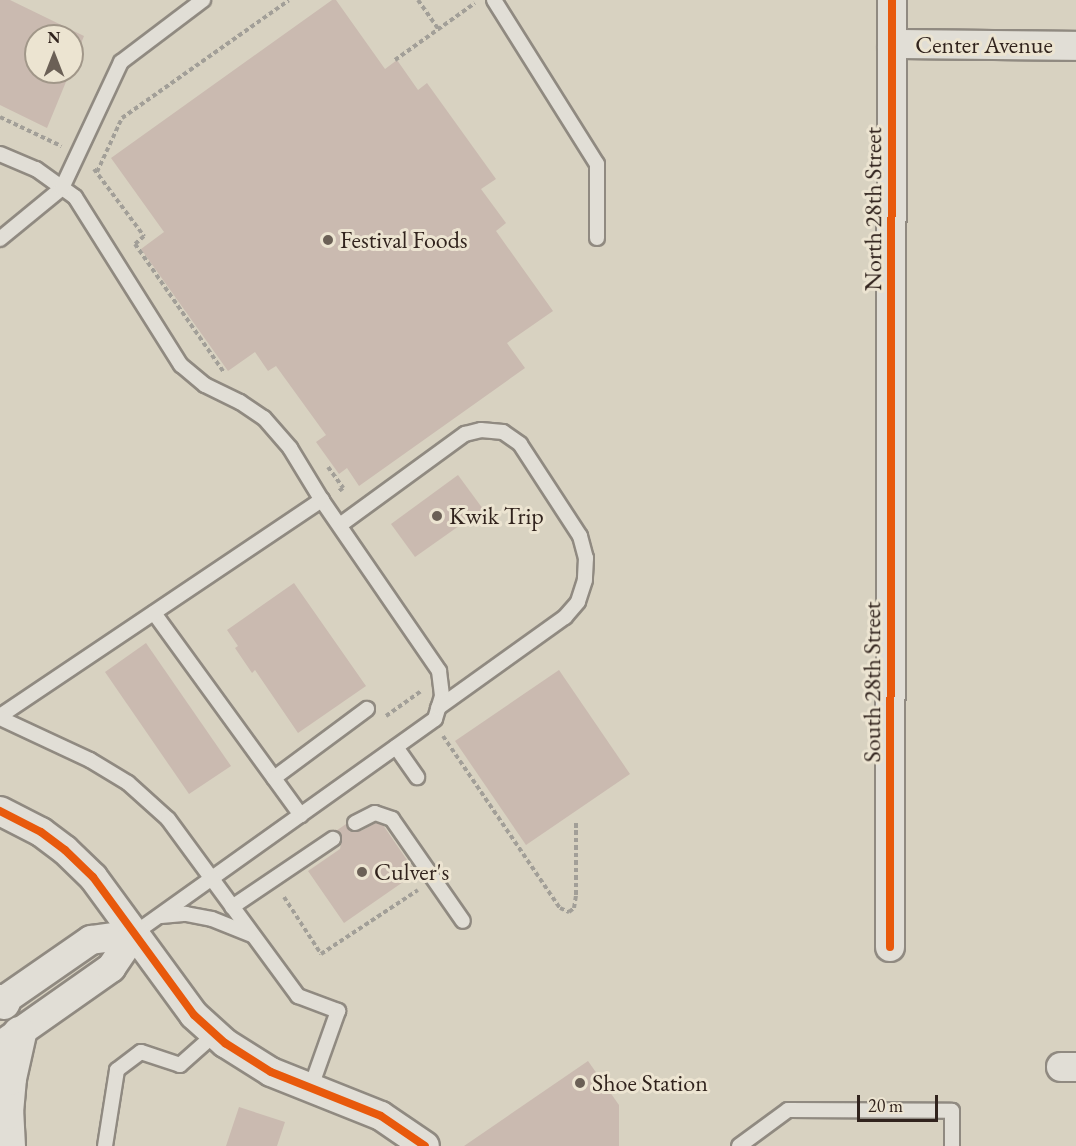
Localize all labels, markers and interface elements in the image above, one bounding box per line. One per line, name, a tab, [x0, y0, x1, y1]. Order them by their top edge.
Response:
north arrow	[24, 24, 84, 84]
text: N	[48, 27, 60, 48]
street label: Center Avenue	[915, 31, 1053, 59]
street label: North 28th Street	[859, 127, 887, 291]
place label: Festival Foods	[340, 226, 468, 254]
marker: Festival Foods	[321, 233, 335, 247]
place label: Kwik Trip	[449, 502, 544, 530]
marker: Kwik Trip	[430, 509, 444, 523]
street label: South 28th Street	[858, 602, 886, 762]
place label: Culver's	[374, 858, 449, 886]
marker: Culver's	[355, 865, 369, 879]
place label: Shoe Station	[592, 1069, 708, 1097]
marker: Shoe Station	[573, 1076, 587, 1090]
scale bar	[860, 1083, 941, 1121]
text: 20 m	[868, 1094, 903, 1117]

